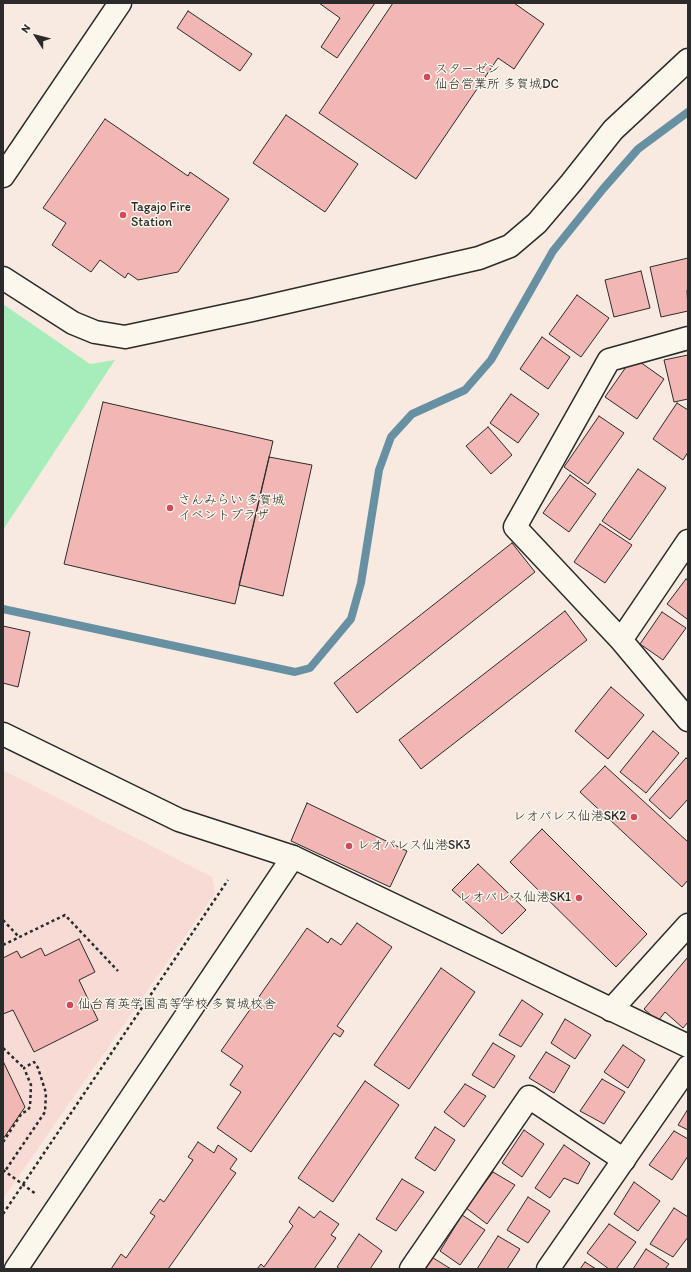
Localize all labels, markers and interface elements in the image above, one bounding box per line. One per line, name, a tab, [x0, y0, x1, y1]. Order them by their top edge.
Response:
north arrow	[16, 16, 56, 56]
text: N	[18, 22, 33, 35]
place label: スターゼン 仙台営業所 多賀城DC	[435, 62, 559, 93]
marker: スターゼン 仙台営業所 多賀城DC	[422, 72, 432, 82]
place label: Tagajo Fire Station	[131, 200, 191, 231]
marker: Tagajo Fire Station	[118, 210, 128, 220]
place label: さんみらい 多賀城 イベントプラザ	[178, 493, 285, 524]
marker: さんみらい 多賀城 イベントプラザ	[165, 503, 175, 513]
place label: レオパレス仙港SK2	[513, 809, 626, 825]
marker: レオパレス仙港SK2	[629, 812, 639, 822]
place label: レオパレス仙港SK3	[357, 838, 471, 854]
marker: レオパレス仙港SK3	[344, 841, 354, 851]
place label: レオパレス仙港SK1	[459, 890, 571, 906]
marker: レオパレス仙港SK1	[574, 893, 584, 903]
place label: 仙台育英学園高等学校 多賀城校舎	[78, 997, 276, 1013]
marker: 仙台育英学園高等学校 多賀城校舎	[65, 1000, 75, 1010]

